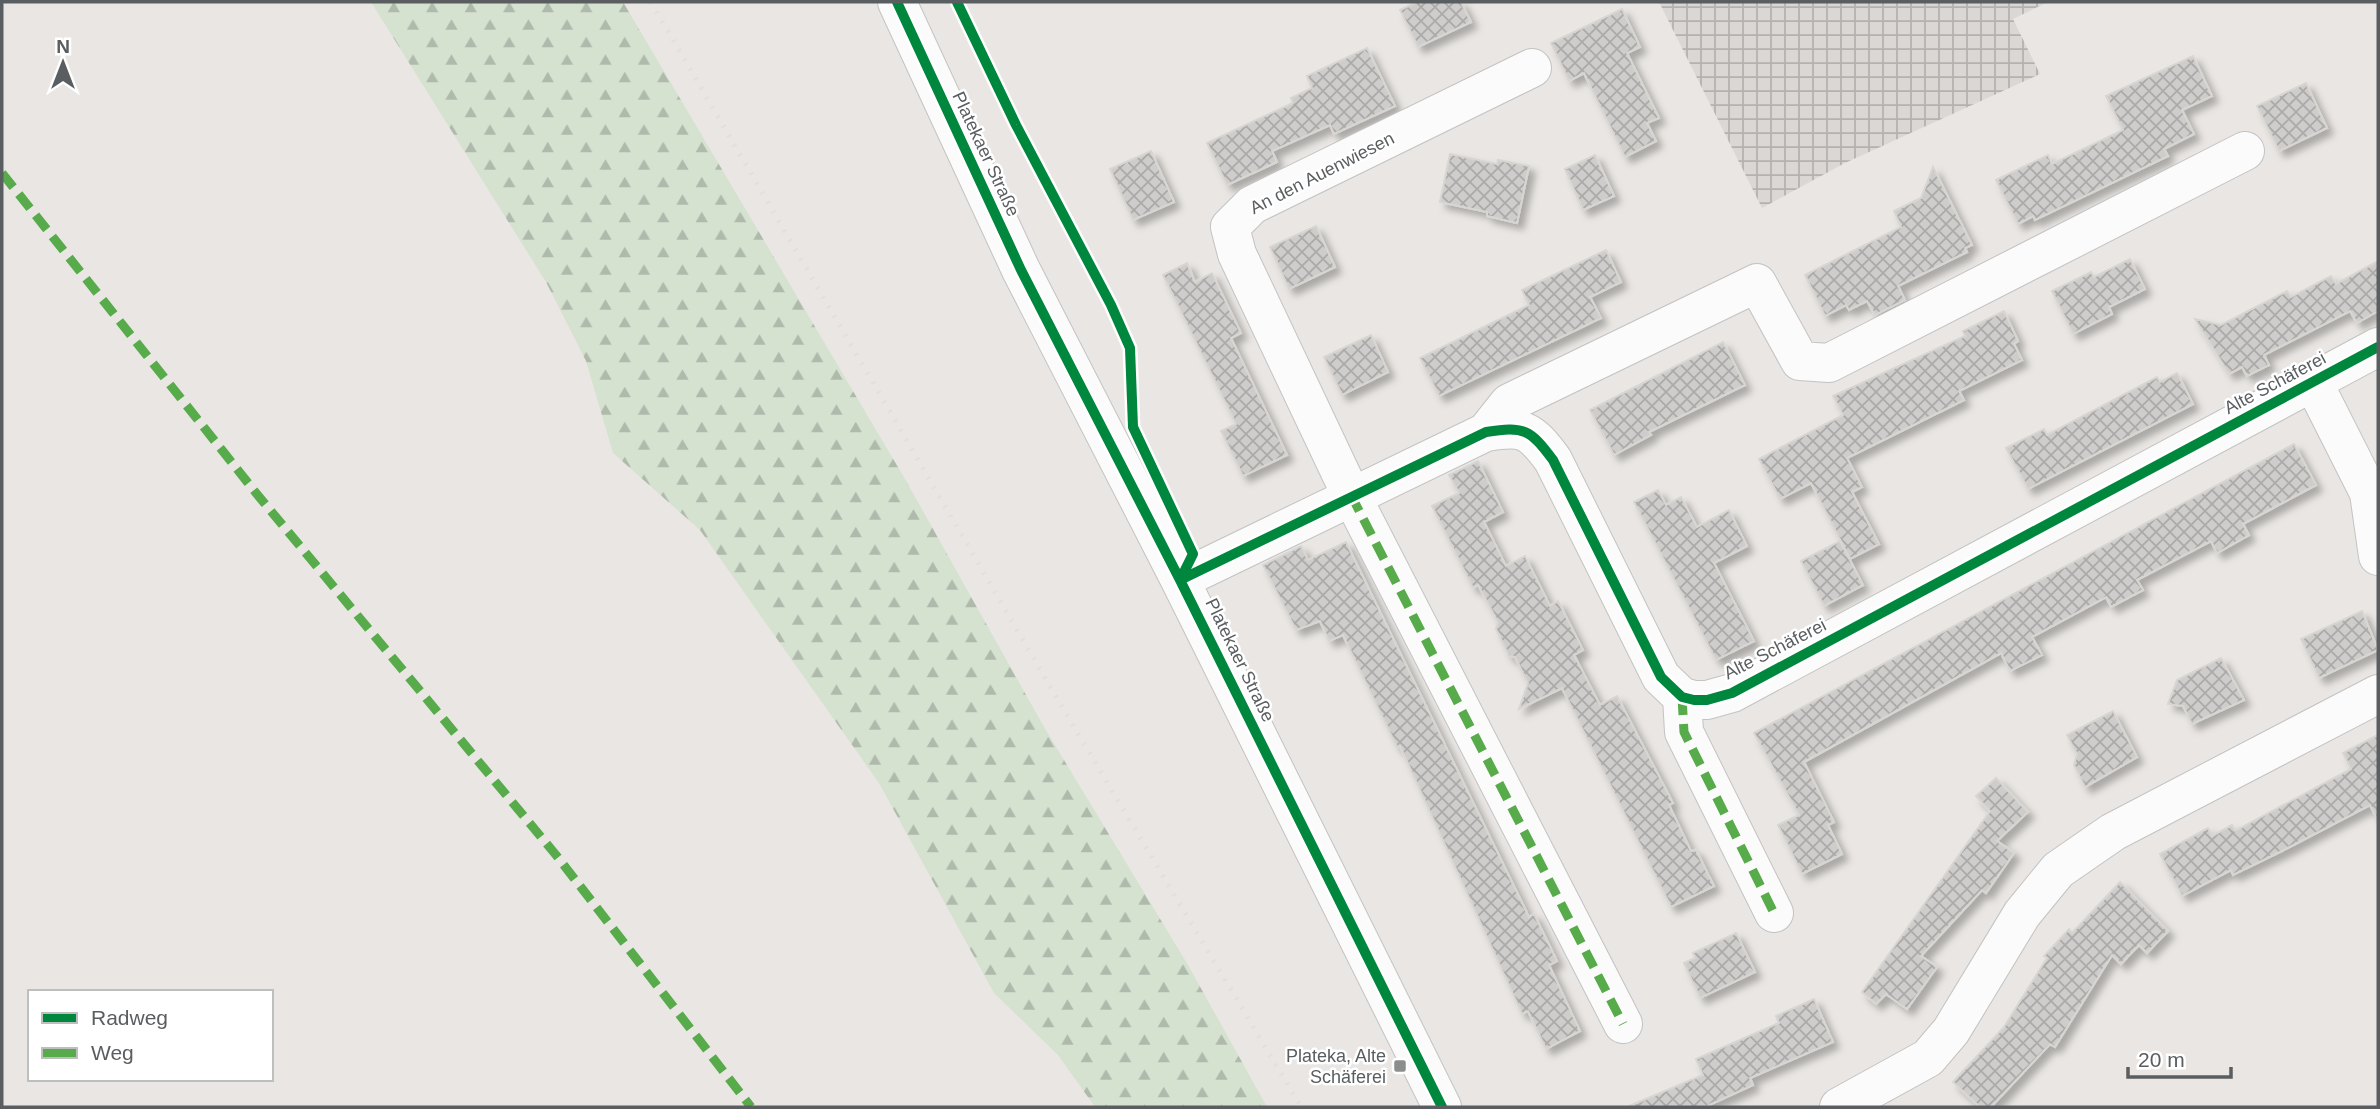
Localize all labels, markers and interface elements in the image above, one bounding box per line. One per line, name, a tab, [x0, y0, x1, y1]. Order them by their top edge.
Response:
north arrow	[28, 28, 98, 98]
text: N	[56, 36, 70, 57]
street label: Platekaer Straße	[948, 89, 1024, 219]
street label: An den Auenwiesen	[1247, 128, 1397, 218]
street label: Alte Schäferei	[2221, 348, 2329, 418]
street label: Platekaer Straße	[1201, 595, 1279, 725]
street label: Alte Schäferei	[1721, 615, 1829, 683]
legend	[28, 990, 273, 1081]
text: Radweg	[91, 1006, 168, 1029]
scale bar	[2128, 1036, 2231, 1080]
text: Weg	[91, 1041, 134, 1064]
place label: Plateka, Alte Schäferei	[1286, 1046, 1386, 1087]
text: 20 m	[2138, 1048, 2185, 1071]
marker: Plateka, Alte Schäferei	[1392, 1058, 1408, 1074]

